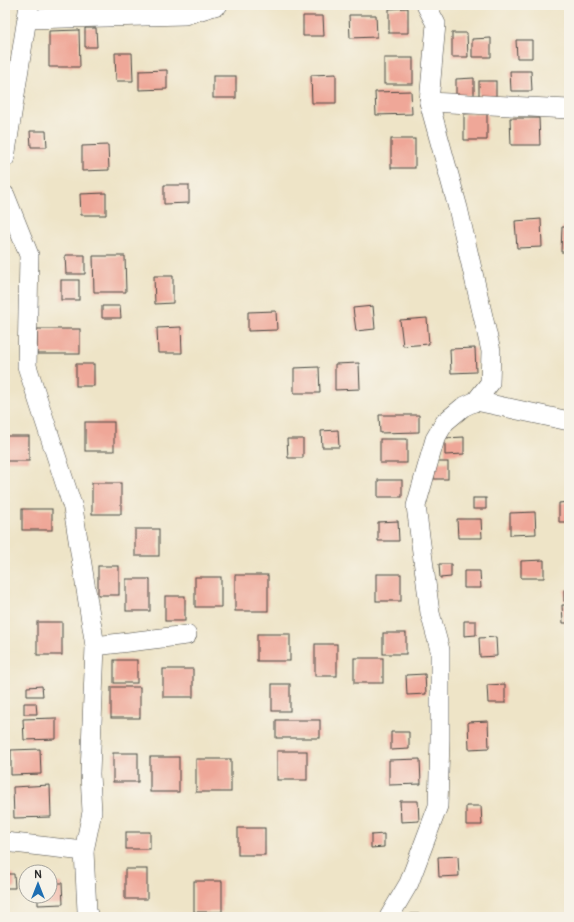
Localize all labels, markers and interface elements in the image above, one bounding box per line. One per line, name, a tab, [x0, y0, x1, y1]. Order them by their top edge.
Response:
north arrow	[18, 864, 58, 904]
text: N	[34, 868, 42, 881]

